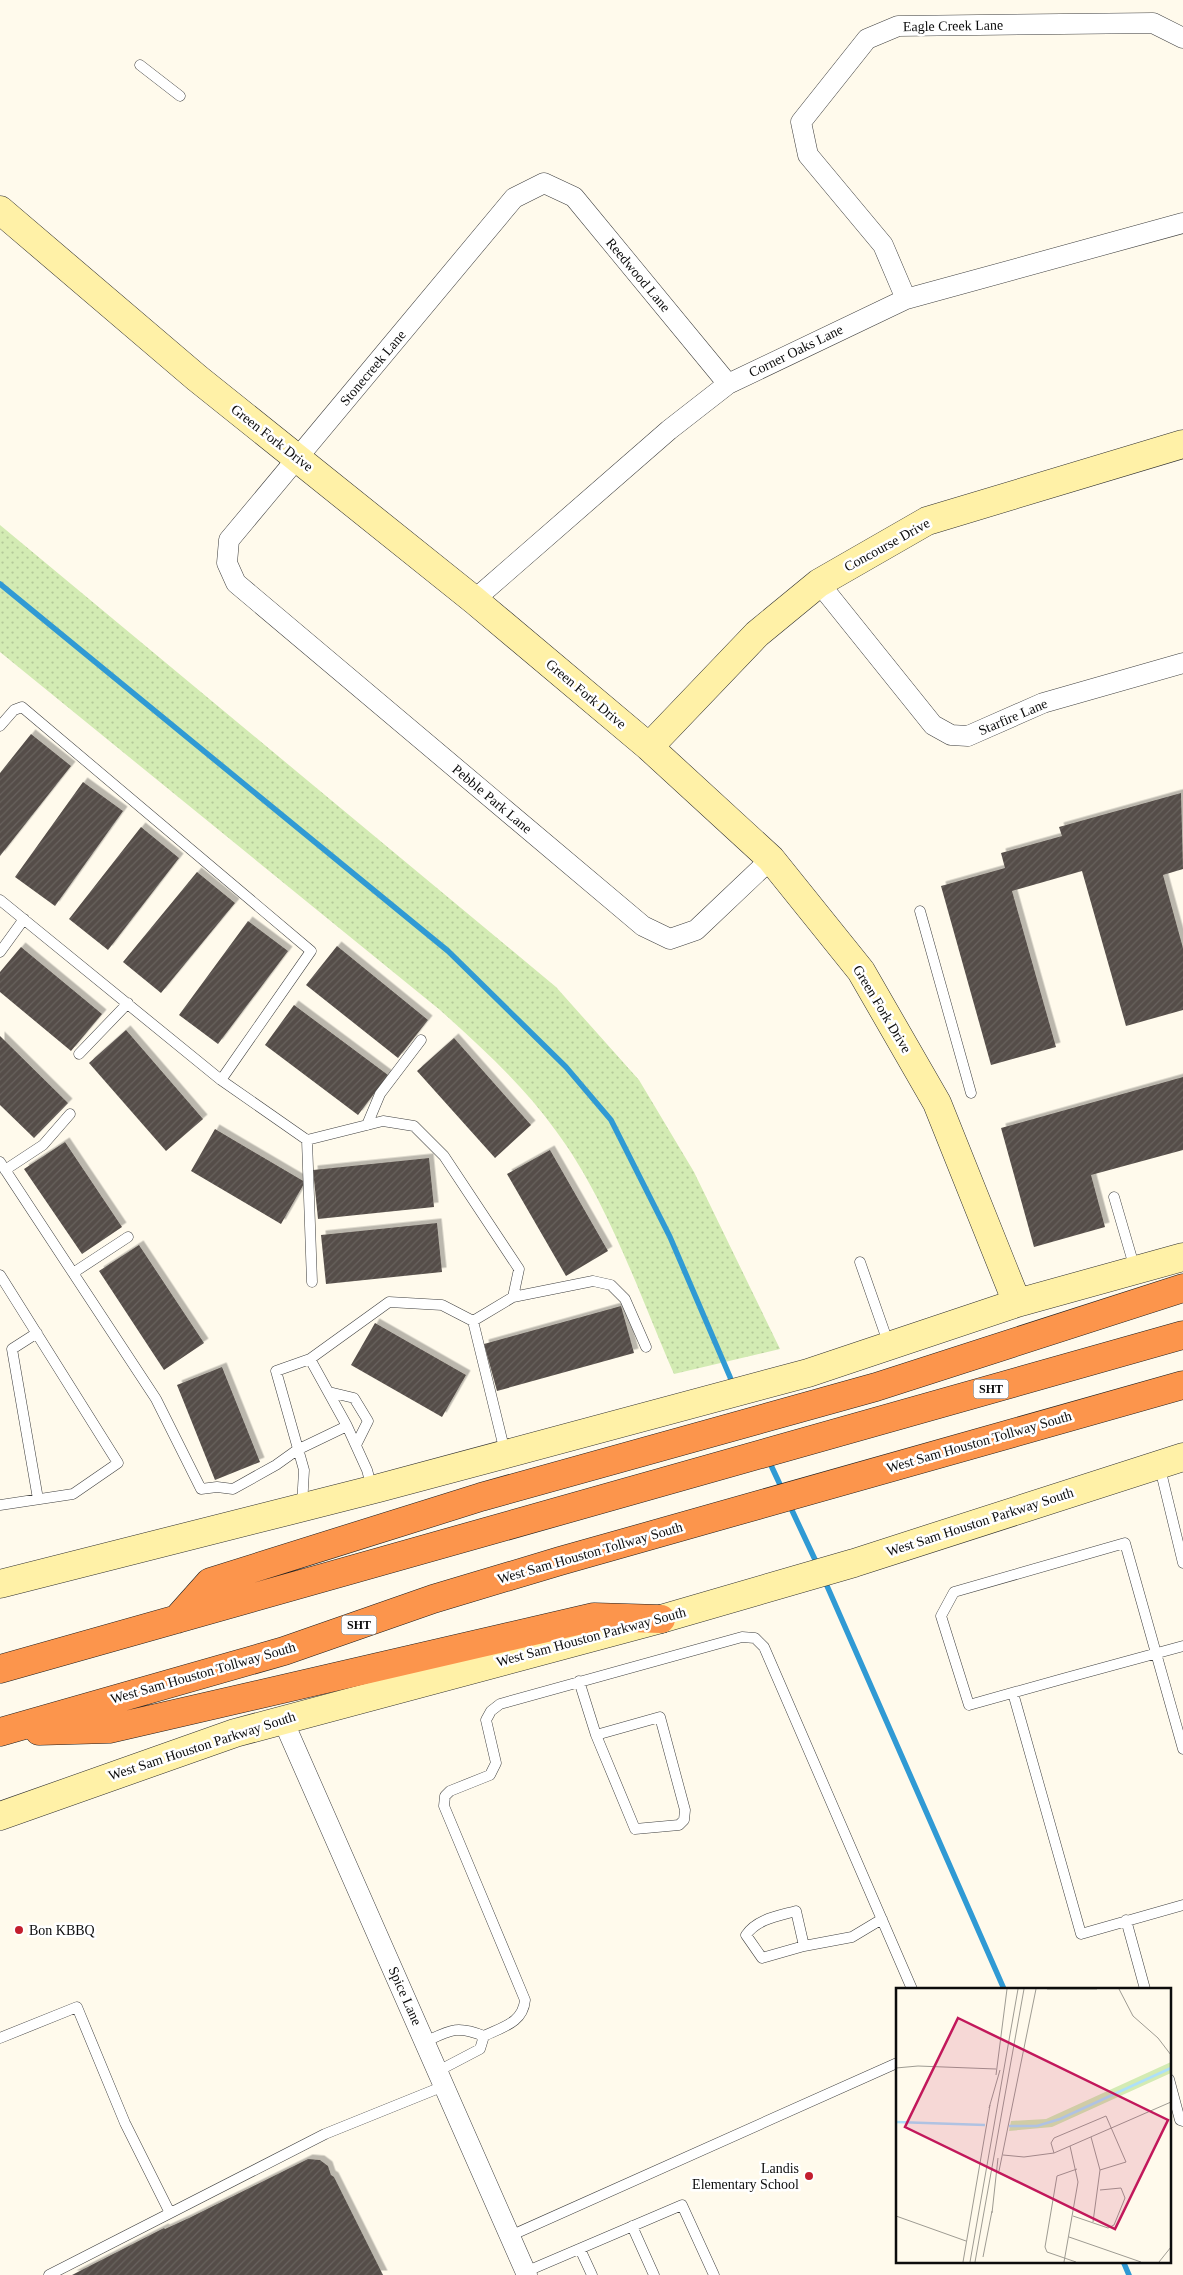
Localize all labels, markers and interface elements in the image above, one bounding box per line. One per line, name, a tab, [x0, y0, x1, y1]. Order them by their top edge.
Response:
street label: Eagle Creek Lane	[903, 18, 1003, 34]
street label: Reedwood Lane	[603, 235, 673, 315]
street label: Corner Oaks Lane	[747, 322, 845, 380]
street label: Stonecreek Lane	[337, 327, 409, 409]
street label: Green Fork Drive	[228, 401, 316, 475]
street label: Concourse Drive	[842, 515, 932, 575]
street label: Green Fork Drive	[543, 656, 629, 732]
street label: Starfire Lane	[976, 696, 1050, 738]
street label: Pebble Park Lane	[449, 762, 535, 836]
street label: Green Fork Drive	[850, 962, 914, 1056]
road number: SHT	[974, 1380, 1008, 1398]
street label: West Sam Houston Tollway South	[885, 1408, 1073, 1476]
street label: West Sam Houston Parkway South	[885, 1485, 1075, 1559]
street label: West Sam Houston Tollway South	[496, 1519, 684, 1587]
street label: West Sam Houston Parkway South	[495, 1604, 687, 1670]
road number: SHT	[342, 1616, 376, 1634]
street label: West Sam Houston Tollway South	[109, 1639, 297, 1707]
street label: West Sam Houston Parkway South	[107, 1709, 297, 1783]
place label: Bon KBBQ	[29, 1923, 95, 1938]
marker: Bon KBBQ	[13, 1924, 25, 1936]
street label: Spice Lane	[385, 1964, 425, 2028]
inset map	[896, 1988, 1170, 2262]
place label: Landis Elementary School	[692, 2161, 799, 2192]
marker: Landis Elementary School	[803, 2170, 815, 2182]

